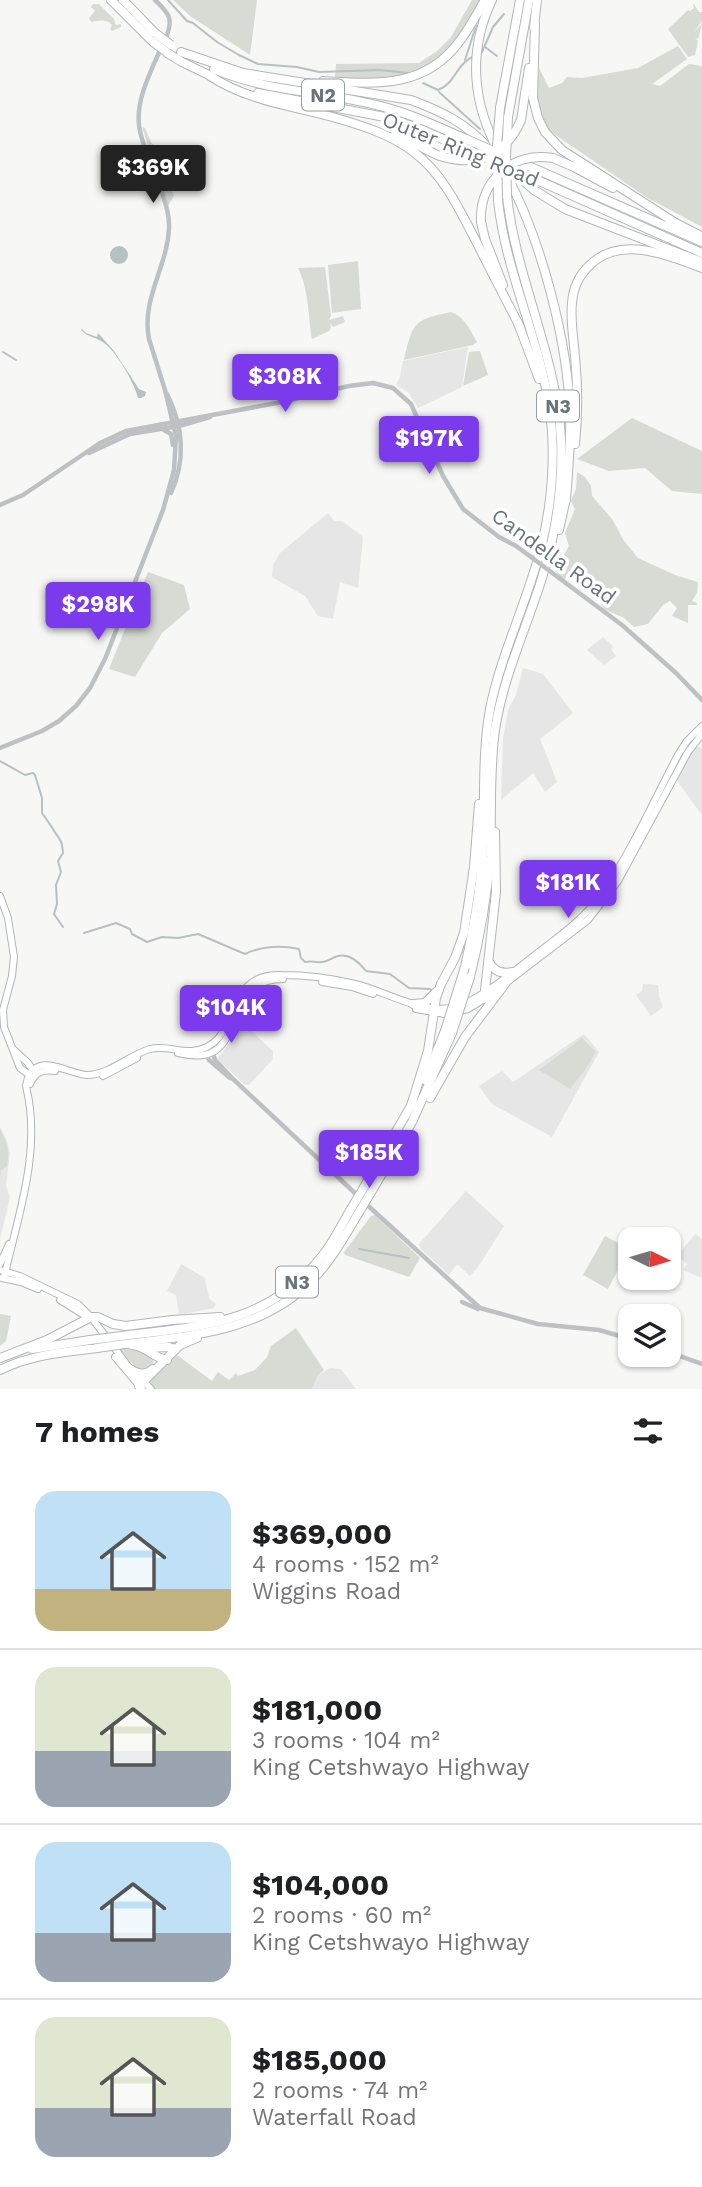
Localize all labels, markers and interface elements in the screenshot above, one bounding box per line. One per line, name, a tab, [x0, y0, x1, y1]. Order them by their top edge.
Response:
road number: N2	[302, 80, 344, 110]
street label: Outer Ring Road	[379, 106, 543, 192]
pin: $369K	[104, 146, 202, 205]
text: $369K	[117, 154, 189, 181]
pin: $308K	[236, 354, 334, 414]
text: $308K	[248, 363, 322, 390]
road number: N3	[537, 390, 579, 422]
pin: $197K	[380, 416, 478, 476]
text: $197K	[395, 425, 463, 452]
street label: Candella Road	[487, 503, 621, 609]
pin: $298K	[49, 582, 147, 642]
text: $298K	[62, 591, 134, 618]
pin: $181K	[519, 860, 617, 920]
text: $181K	[536, 869, 600, 896]
pin: $104K	[182, 986, 280, 1045]
text: $104K	[196, 994, 266, 1021]
pin: $185K	[320, 1130, 418, 1190]
text: $185K	[335, 1139, 403, 1166]
north arrow	[618, 1227, 681, 1290]
map controls	[618, 1227, 681, 1367]
road number: N3	[276, 1266, 318, 1298]
button: layers	[618, 1304, 681, 1367]
icon: filters	[629, 1412, 667, 1450]
text: 7 homes	[35, 1414, 159, 1449]
text: $369,000	[252, 1516, 392, 1551]
icon: home	[91, 1519, 175, 1603]
text: 4 rooms · 152 m²	[252, 1551, 439, 1578]
text: Wiggins Road	[252, 1578, 401, 1605]
text: $181,000	[252, 1692, 382, 1727]
icon: home	[91, 1695, 175, 1779]
text: 3 rooms · 104 m²	[252, 1727, 440, 1754]
text: King Cetshwayo Highway	[252, 1754, 529, 1781]
text: $104,000	[252, 1867, 389, 1902]
icon: home	[91, 1870, 175, 1954]
text: 2 rooms · 60 m²	[252, 1902, 431, 1929]
text: King Cetshwayo Highway	[252, 1929, 529, 1956]
text: $185,000	[252, 2042, 387, 2077]
icon: home	[91, 2045, 175, 2129]
text: 2 rooms · 74 m²	[252, 2077, 427, 2104]
text: Waterfall Road	[252, 2104, 417, 2131]

